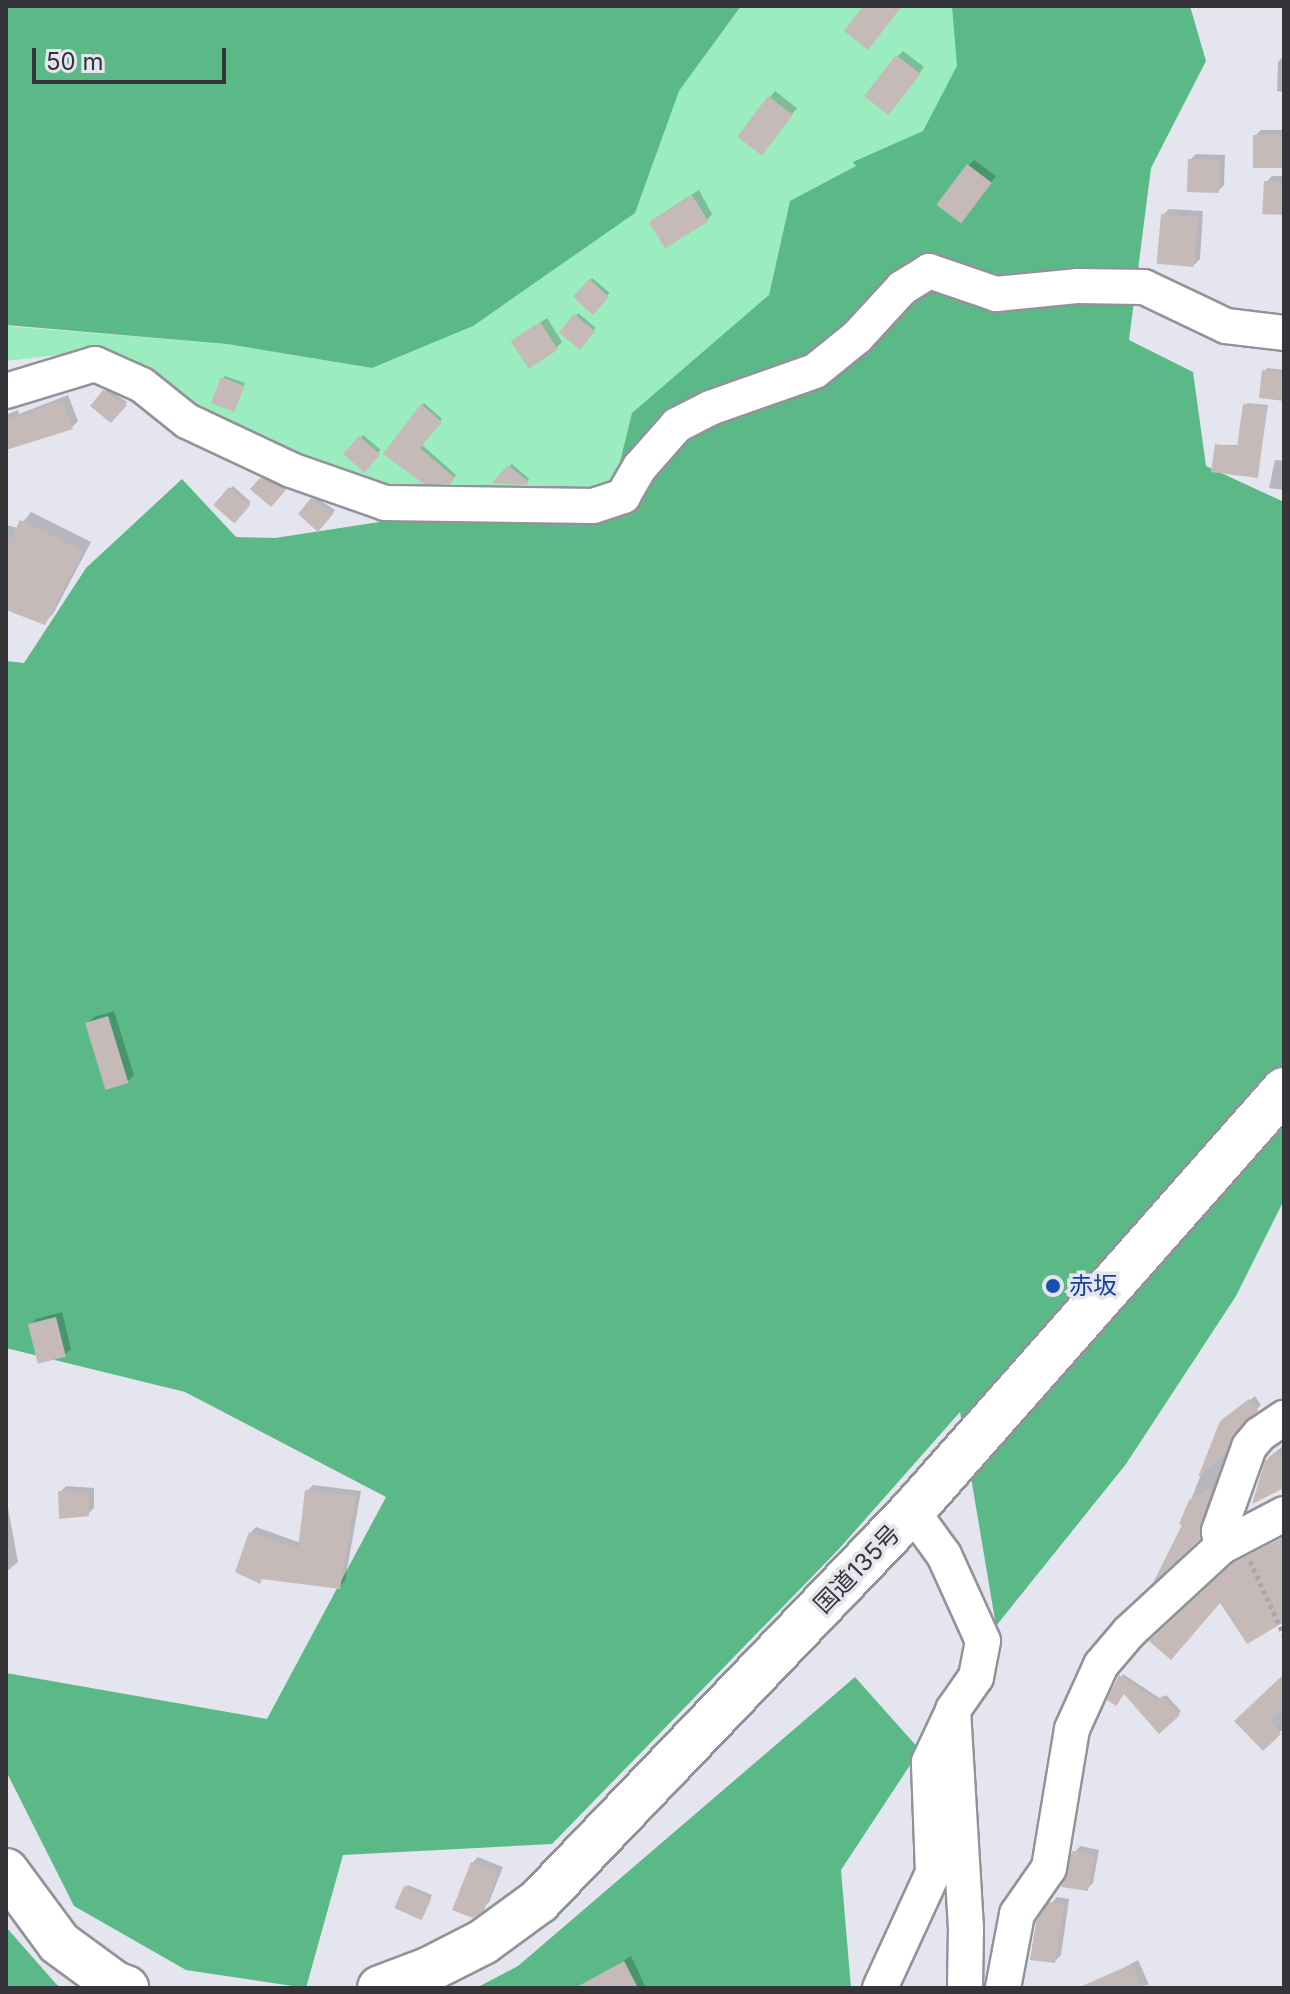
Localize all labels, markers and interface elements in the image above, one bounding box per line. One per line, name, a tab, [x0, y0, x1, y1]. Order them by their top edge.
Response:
scale bar	[36, 32, 230, 82]
text: 50 m	[46, 47, 104, 76]
place label: 赤坂	[1069, 1272, 1117, 1300]
marker: 赤坂	[1044, 1277, 1062, 1295]
street label: 国道135号	[808, 1519, 906, 1619]

